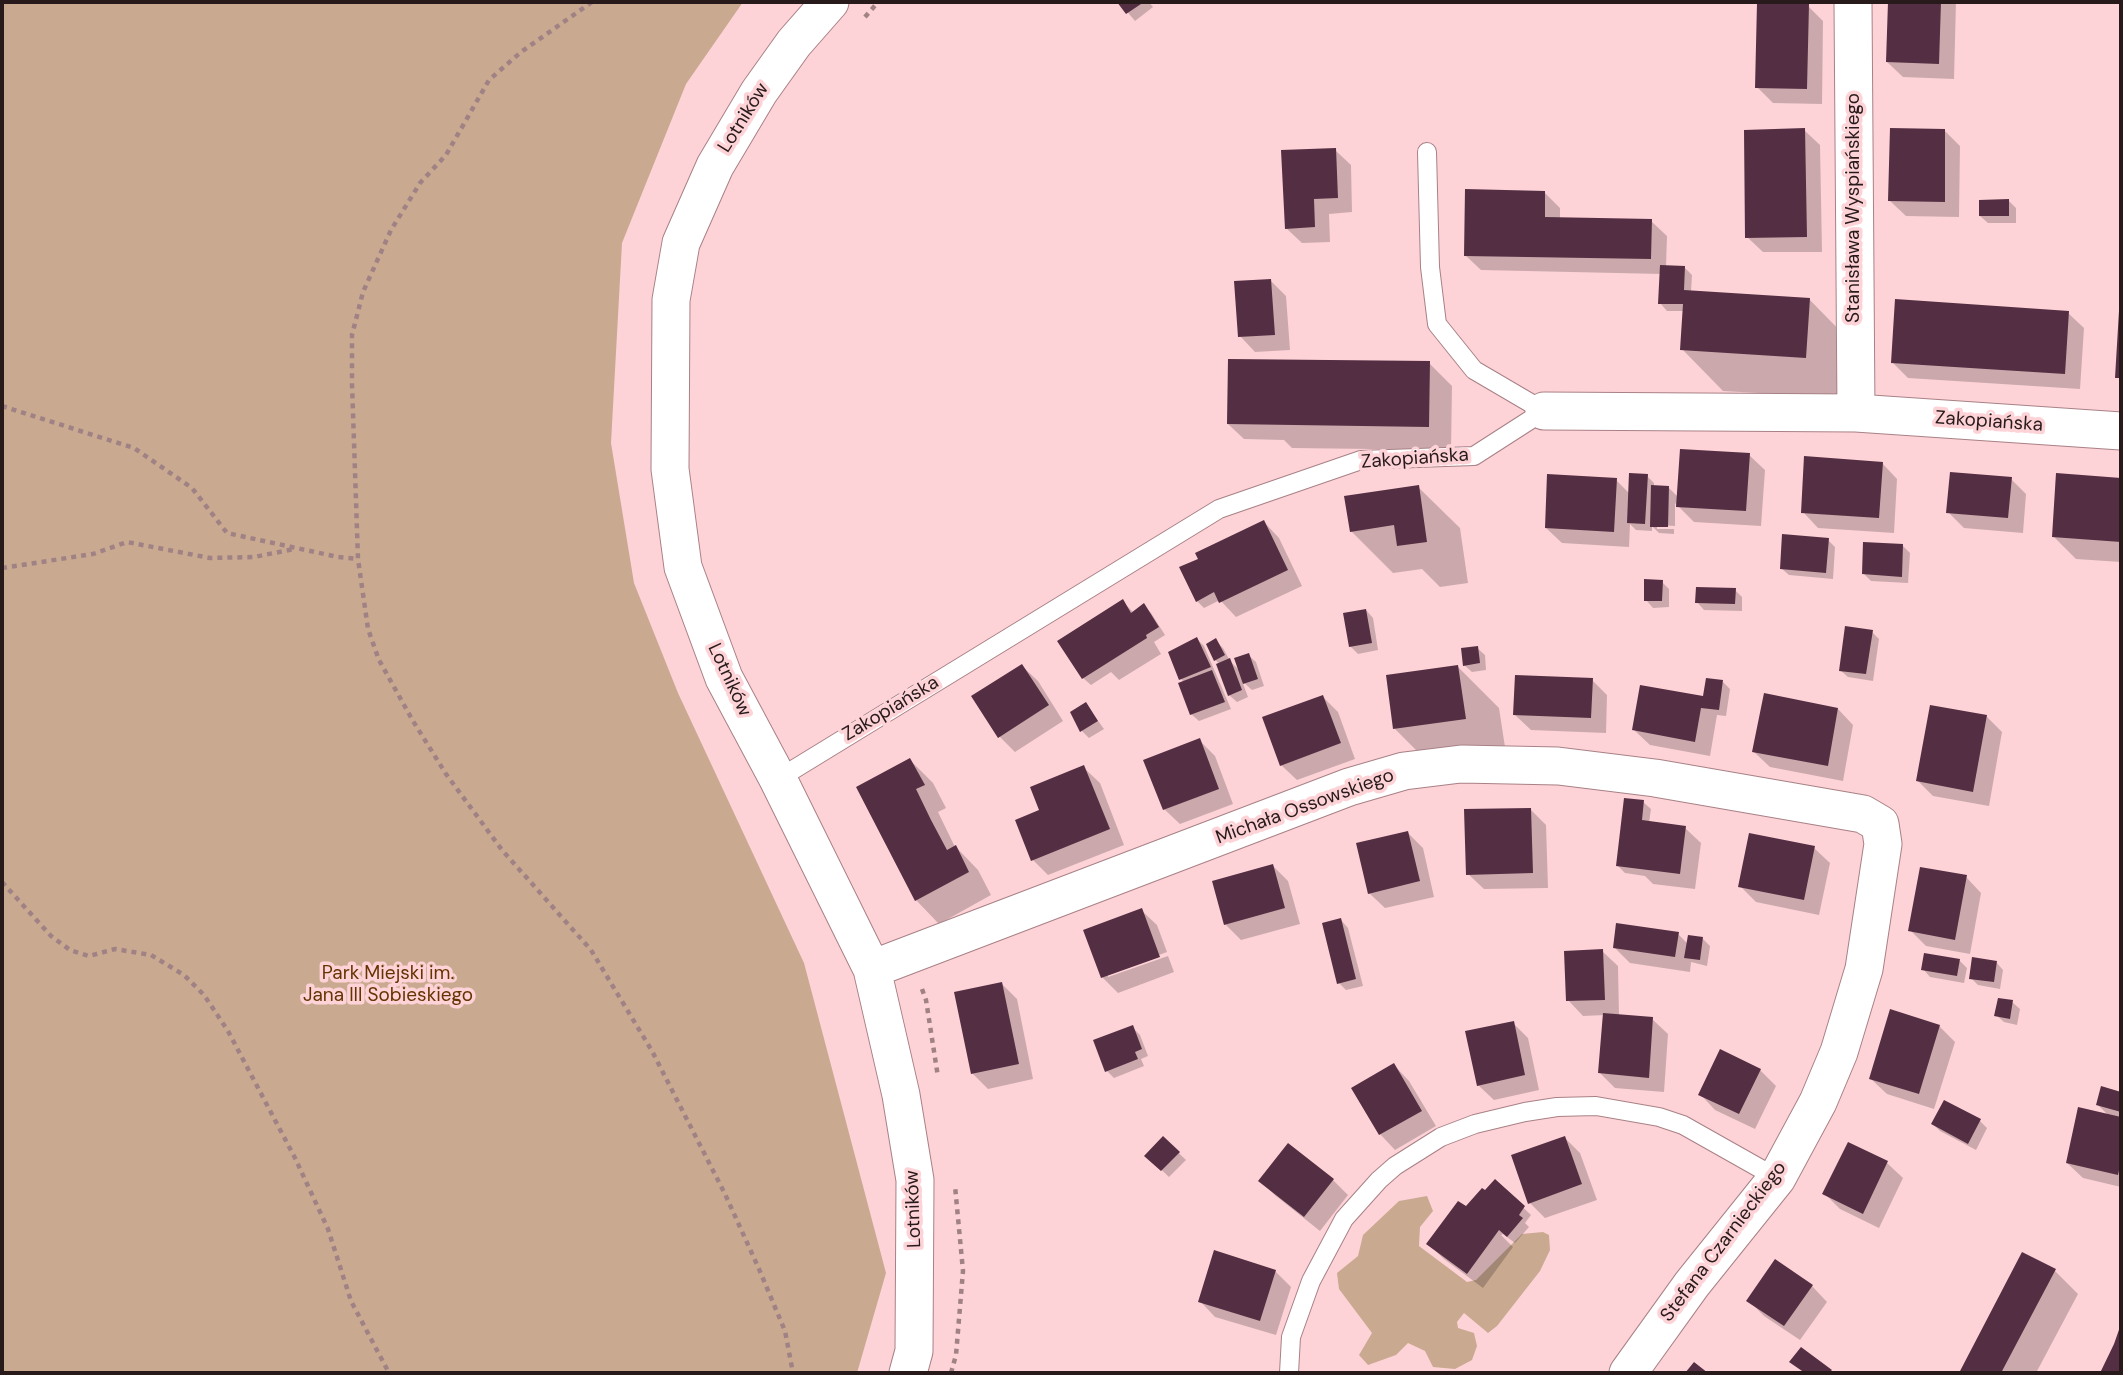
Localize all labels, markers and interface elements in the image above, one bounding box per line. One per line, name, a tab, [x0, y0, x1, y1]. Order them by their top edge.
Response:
street label: Lotników	[714, 79, 774, 157]
street label: Stanisława Wyspiańskiego	[1843, 93, 1865, 323]
street label: Zakopiańska	[1934, 407, 2044, 437]
street label: Zakopiańska	[1360, 444, 1470, 474]
street label: Lotników	[702, 640, 756, 720]
street label: Zakopiańska	[839, 671, 943, 747]
street label: Michała Ossowskiego	[1213, 764, 1397, 850]
park label: Park Miejski im. Jana III Sobieskiego	[303, 963, 473, 1007]
street label: Stefana Czarnieckiego	[1656, 1157, 1792, 1327]
street label: Lotników	[901, 1170, 927, 1248]

